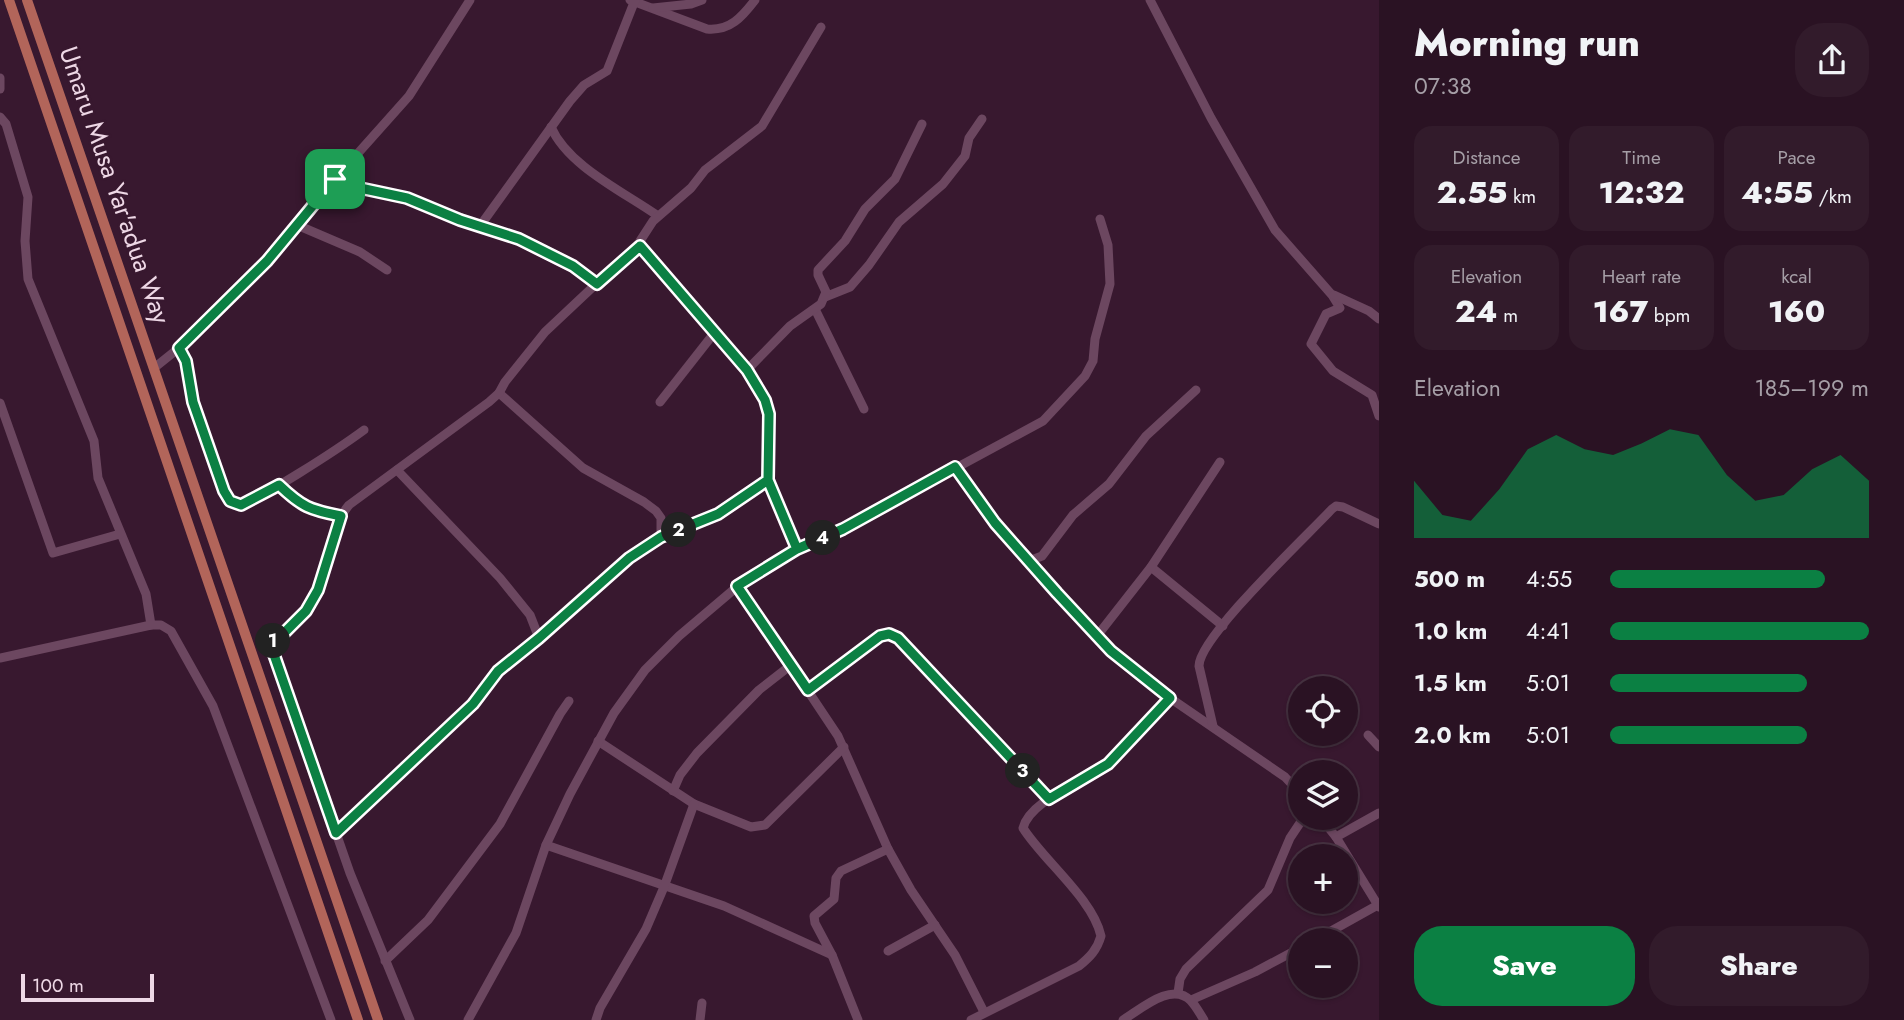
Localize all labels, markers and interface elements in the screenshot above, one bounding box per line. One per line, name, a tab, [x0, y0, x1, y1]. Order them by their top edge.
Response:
text: Morning run	[1414, 15, 1640, 70]
button: share	[1795, 23, 1869, 97]
street label: Umaru Musa Yar'adua Way	[50, 41, 181, 329]
text: 07:38	[1414, 69, 1472, 103]
text: Distance	[1452, 144, 1521, 171]
text: Time	[1622, 144, 1661, 171]
text: Pace	[1778, 144, 1815, 171]
pin	[305, 149, 365, 209]
icon: arrive	[316, 160, 354, 198]
text: 2.55	[1437, 171, 1507, 214]
text: 12:32	[1599, 171, 1684, 214]
text: 4:55	[1741, 171, 1813, 214]
text: km	[1507, 183, 1536, 210]
text: /km	[1813, 183, 1852, 210]
text: Elevation	[1451, 263, 1522, 290]
text: Heart rate	[1602, 263, 1681, 290]
text: kcal	[1781, 263, 1812, 290]
text: 24	[1455, 290, 1497, 333]
text: 167	[1593, 290, 1648, 333]
text: 160	[1768, 290, 1825, 333]
text: m	[1497, 302, 1518, 329]
text: bpm	[1648, 302, 1690, 329]
text: Elevation	[1414, 371, 1501, 405]
text: 185–199 m	[1754, 371, 1869, 405]
pin: 2	[662, 512, 696, 548]
text: 2	[672, 516, 685, 543]
pin: 4	[806, 520, 840, 556]
text: 4	[816, 524, 829, 551]
text: 500 m	[1414, 562, 1485, 596]
text: 4:55	[1526, 562, 1572, 596]
text: 1.0 km	[1414, 614, 1487, 648]
text: 4:41	[1526, 614, 1570, 648]
pin: 1	[256, 624, 290, 658]
text: 1	[268, 627, 277, 654]
text: 1.5 km	[1414, 666, 1487, 700]
text: 5:01	[1526, 666, 1570, 700]
map controls	[1288, 676, 1358, 998]
button: locate	[1288, 676, 1358, 746]
text: 2.0 km	[1414, 718, 1491, 752]
text: 5:01	[1526, 718, 1570, 752]
pin: 3	[1006, 754, 1040, 788]
text: 3	[1017, 757, 1028, 784]
button: layers	[1288, 760, 1358, 830]
button: +	[1288, 844, 1358, 914]
button: Save	[1414, 926, 1635, 1006]
button: Share	[1649, 926, 1869, 1006]
button: −	[1288, 928, 1358, 998]
scale bar	[21, 971, 154, 1003]
text: 100 m	[32, 972, 84, 999]

